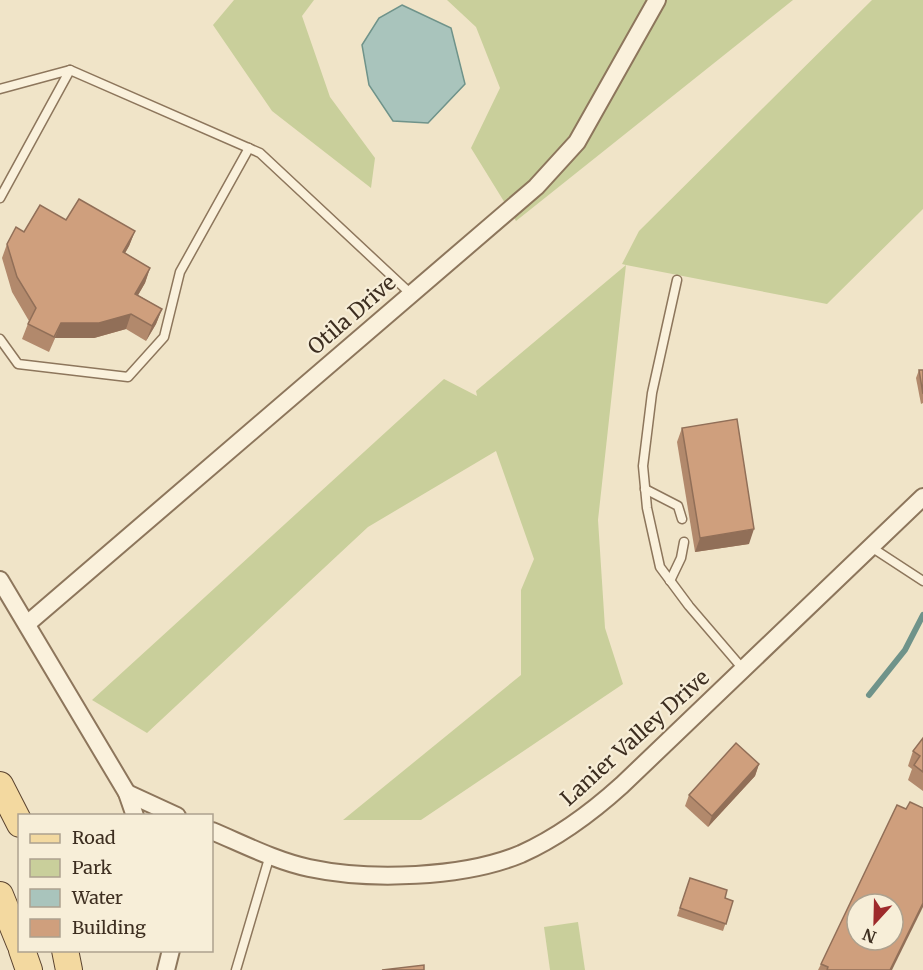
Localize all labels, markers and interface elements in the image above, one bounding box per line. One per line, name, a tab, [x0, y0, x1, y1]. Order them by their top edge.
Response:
street label: Otila Drive	[302, 269, 401, 360]
street label: Lanier Valley Drive	[555, 664, 715, 812]
legend	[18, 814, 213, 952]
text: Road	[72, 826, 116, 849]
text: Park	[72, 856, 113, 879]
text: Water	[71, 886, 123, 909]
north arrow	[845, 892, 905, 952]
text: Building	[72, 916, 146, 939]
text: N	[859, 924, 879, 948]

